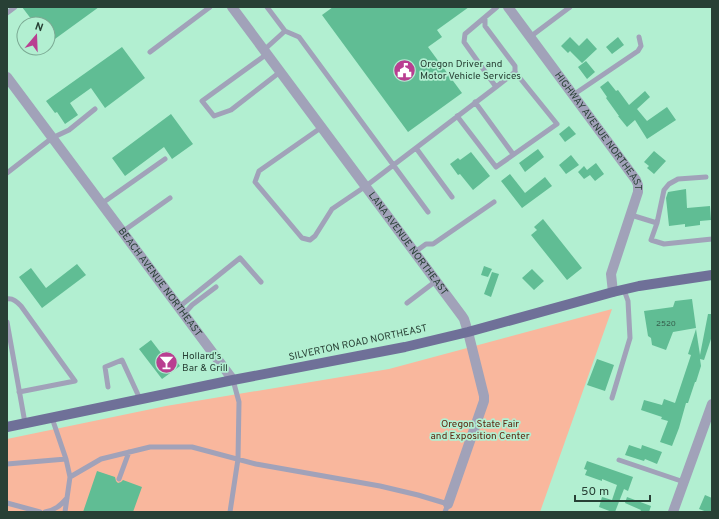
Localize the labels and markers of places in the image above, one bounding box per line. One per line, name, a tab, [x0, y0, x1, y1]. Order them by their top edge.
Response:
public building icon: Oregon Driver and Motor Vehicle Services	[391, 57, 417, 83]
place label: Oregon Driver and Motor Vehicle Services	[420, 58, 521, 83]
bar icon: Hollard's Bar & Grill	[153, 349, 179, 375]
place label: Hollard's Bar & Grill	[182, 350, 228, 375]

